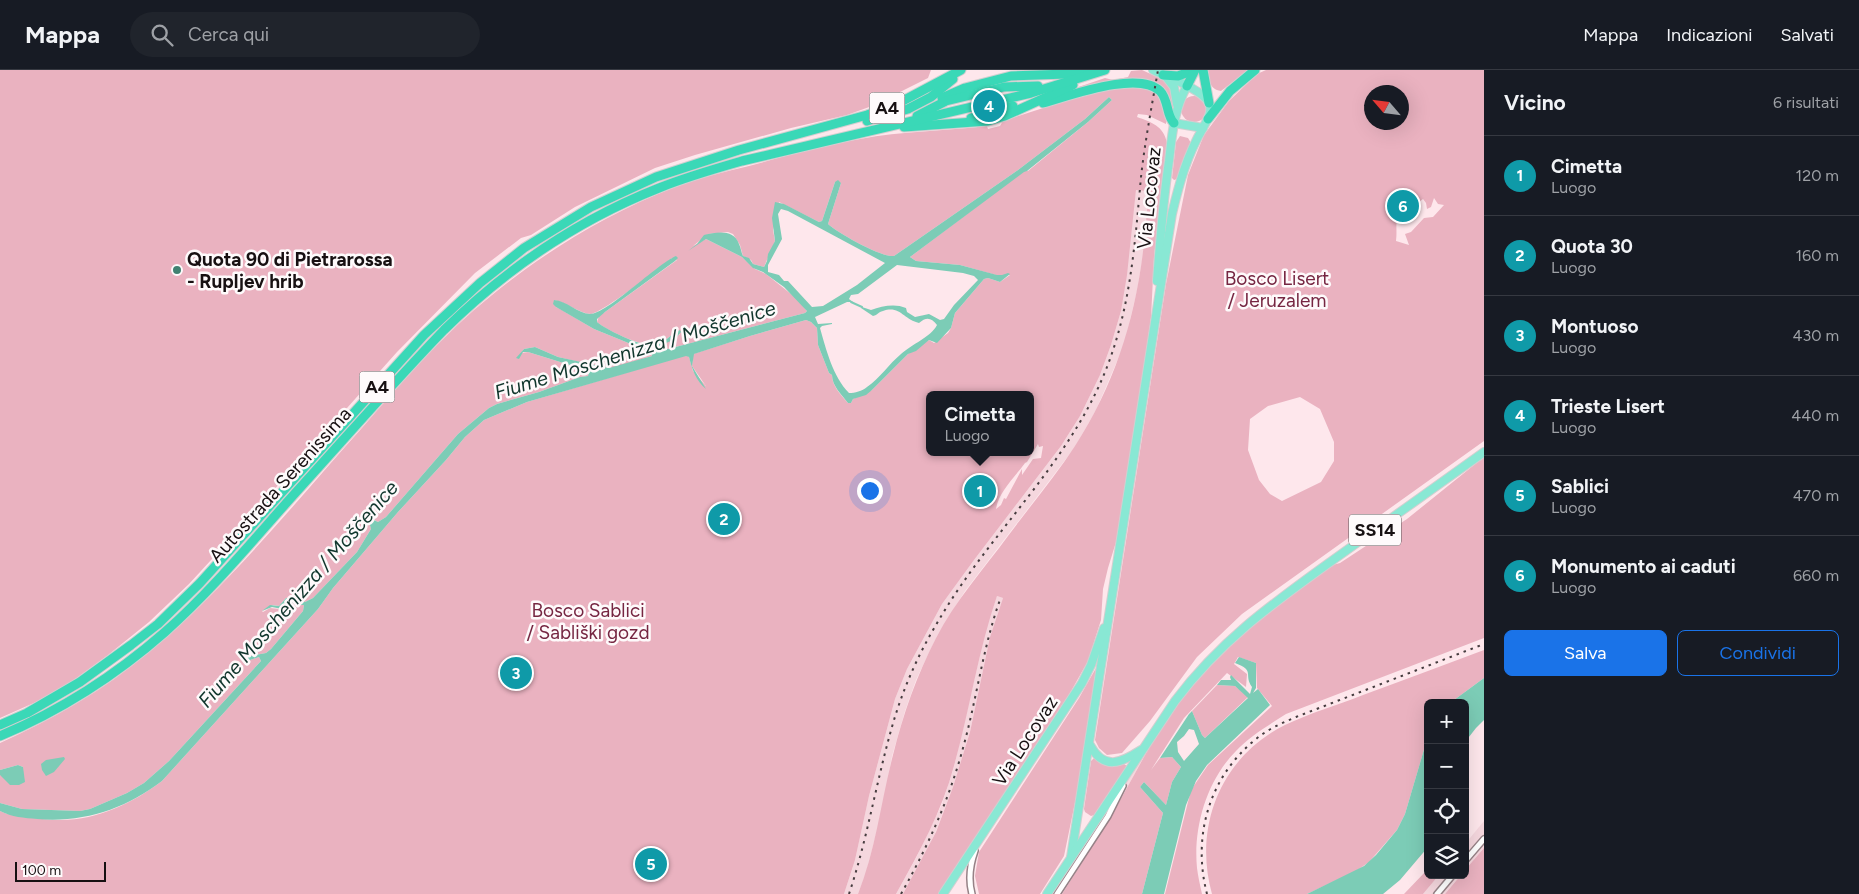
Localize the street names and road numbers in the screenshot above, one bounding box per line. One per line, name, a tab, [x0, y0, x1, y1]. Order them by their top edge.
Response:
road number: A4	[870, 92, 904, 124]
street label: Via Locovaz	[1132, 146, 1166, 250]
road number: A4	[360, 372, 394, 402]
street label: Autostrada Serenissima	[204, 403, 356, 567]
road number: SS14	[1349, 514, 1401, 546]
street label: Via Locovaz	[987, 692, 1063, 790]

